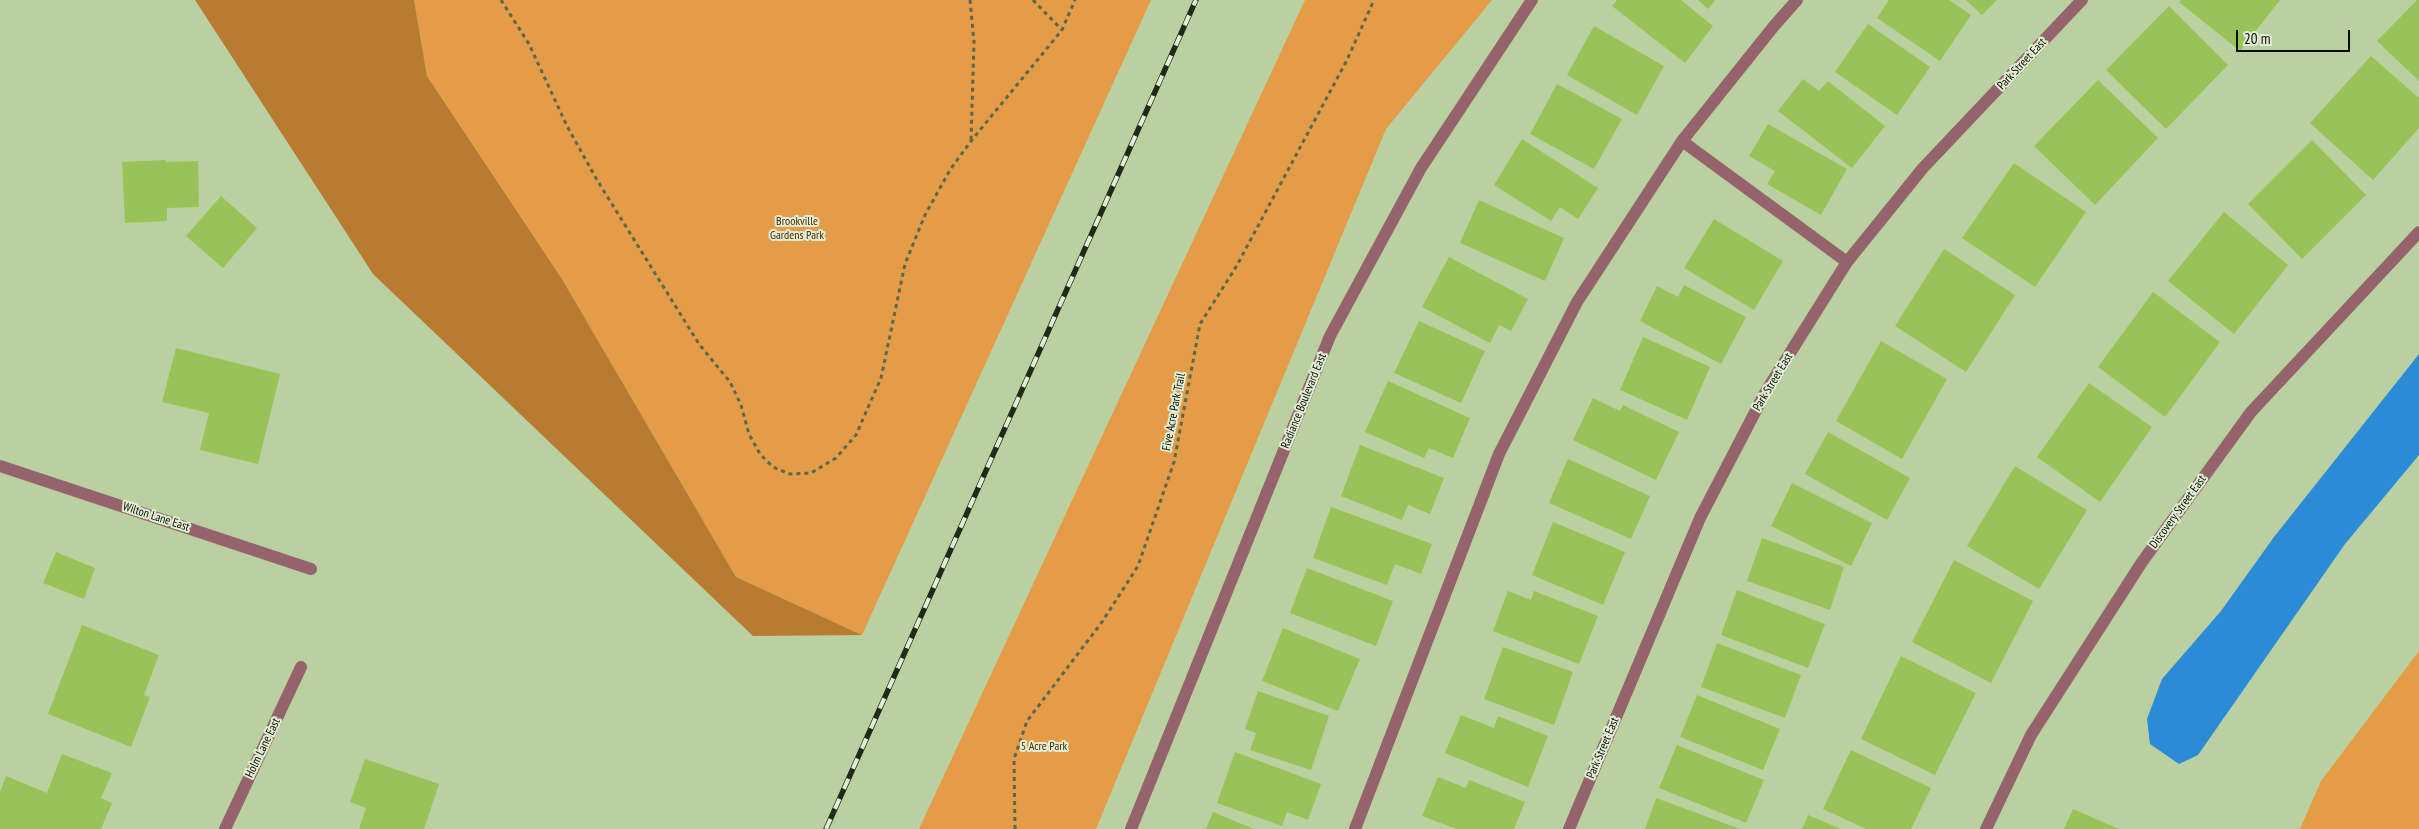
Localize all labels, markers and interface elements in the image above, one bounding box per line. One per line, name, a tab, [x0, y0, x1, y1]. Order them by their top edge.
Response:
scale bar	[2239, 20, 2353, 52]
text: 20 m	[2244, 29, 2270, 48]
street label: Park Street East	[1995, 35, 2049, 93]
park label: Brookville Gardens Park	[770, 215, 824, 243]
street label: Park Street East	[1750, 350, 1796, 414]
street label: Radiance Boulevard East	[1278, 351, 1330, 451]
street label: Five Acre Park Trail	[1159, 372, 1189, 452]
street label: Discovery Street East	[2147, 473, 2209, 551]
street label: Wilton Lane East	[121, 499, 191, 535]
street label: Park Street East	[1584, 715, 1622, 781]
street label: Holm Lane East	[242, 716, 284, 780]
park label: 5 Acre Park	[1021, 740, 1067, 754]

